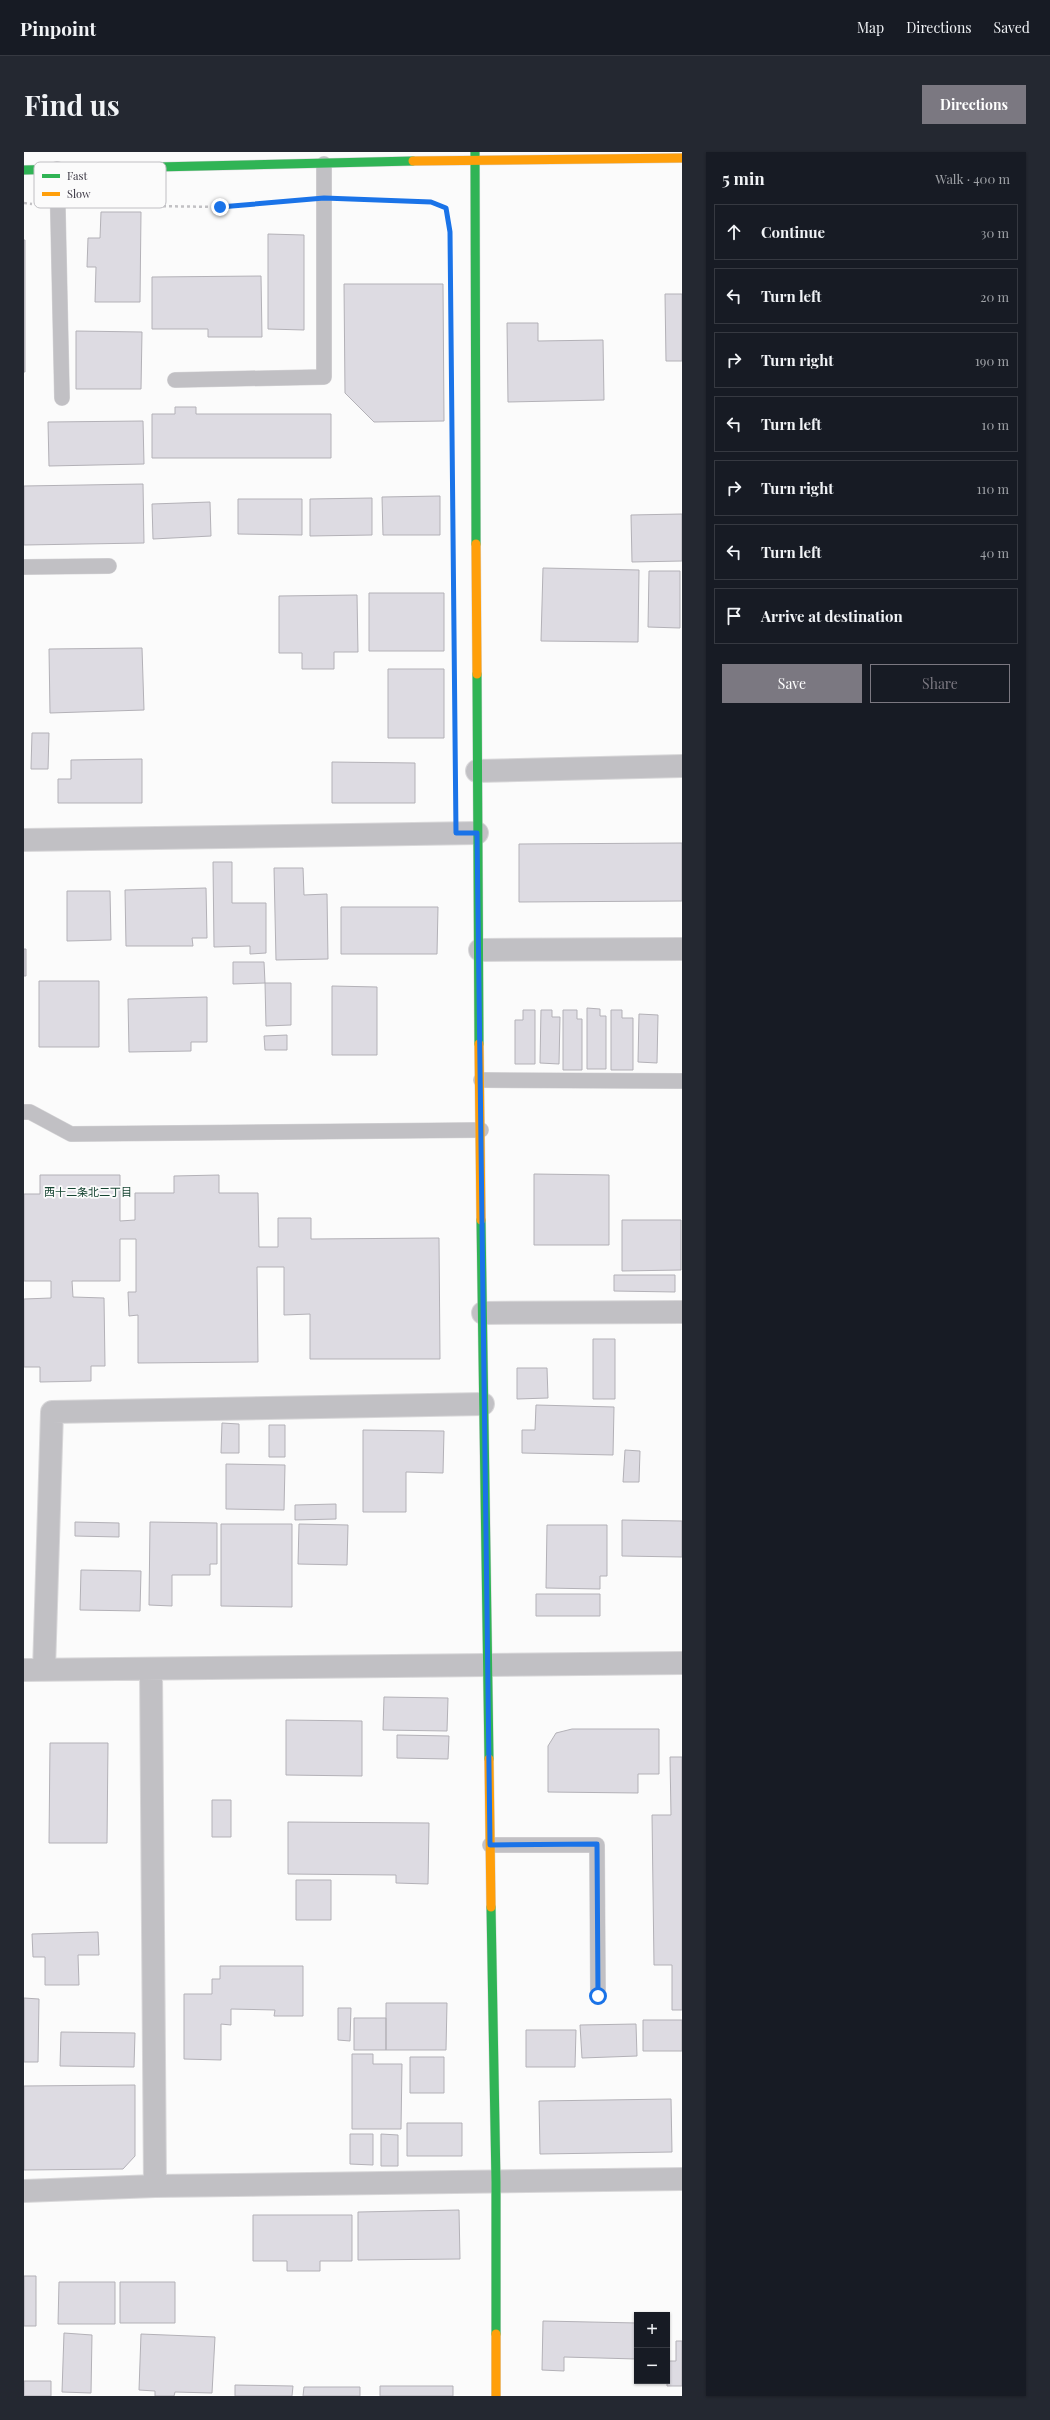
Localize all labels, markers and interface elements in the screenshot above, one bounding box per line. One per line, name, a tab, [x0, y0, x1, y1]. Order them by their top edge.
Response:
text: Pinpoint	[20, 15, 96, 41]
text: Map	[857, 18, 884, 37]
text: Directions	[906, 18, 972, 37]
text: Saved	[994, 18, 1030, 37]
button: Directions	[922, 85, 1026, 124]
text: Find us	[24, 86, 120, 123]
legend	[34, 162, 166, 208]
text: 5 min	[722, 167, 765, 189]
text: Fast	[67, 168, 87, 183]
text: Walk · 400 m	[935, 170, 1010, 187]
text: Slow	[67, 186, 91, 201]
route end	[211, 198, 229, 216]
icon: ahead	[723, 221, 745, 243]
text: Continue	[761, 222, 825, 242]
text: 30 m	[981, 224, 1009, 241]
icon: left	[723, 285, 745, 307]
text: Turn left	[761, 286, 822, 306]
text: 20 m	[980, 288, 1009, 305]
icon: right	[723, 349, 745, 371]
text: Turn right	[761, 350, 834, 370]
text: 190 m	[975, 352, 1009, 369]
icon: left	[723, 413, 745, 435]
text: Turn left	[761, 414, 822, 434]
text: 10 m	[982, 416, 1009, 433]
icon: right	[723, 477, 745, 499]
text: Turn right	[761, 478, 834, 498]
text: 110 m	[977, 480, 1009, 497]
icon: left	[723, 541, 745, 563]
text: Turn left	[761, 542, 822, 562]
text: 40 m	[980, 544, 1009, 561]
icon: arrive	[723, 605, 745, 627]
text: Arrive at destination	[761, 606, 903, 626]
button: Save	[722, 664, 862, 703]
button: Share	[870, 664, 1010, 703]
district label: 西十二条北二丁目	[44, 1184, 132, 1199]
route start	[589, 1987, 607, 2005]
map controls	[634, 2312, 670, 2384]
button: +	[634, 2312, 670, 2348]
button: −	[634, 2348, 670, 2384]

